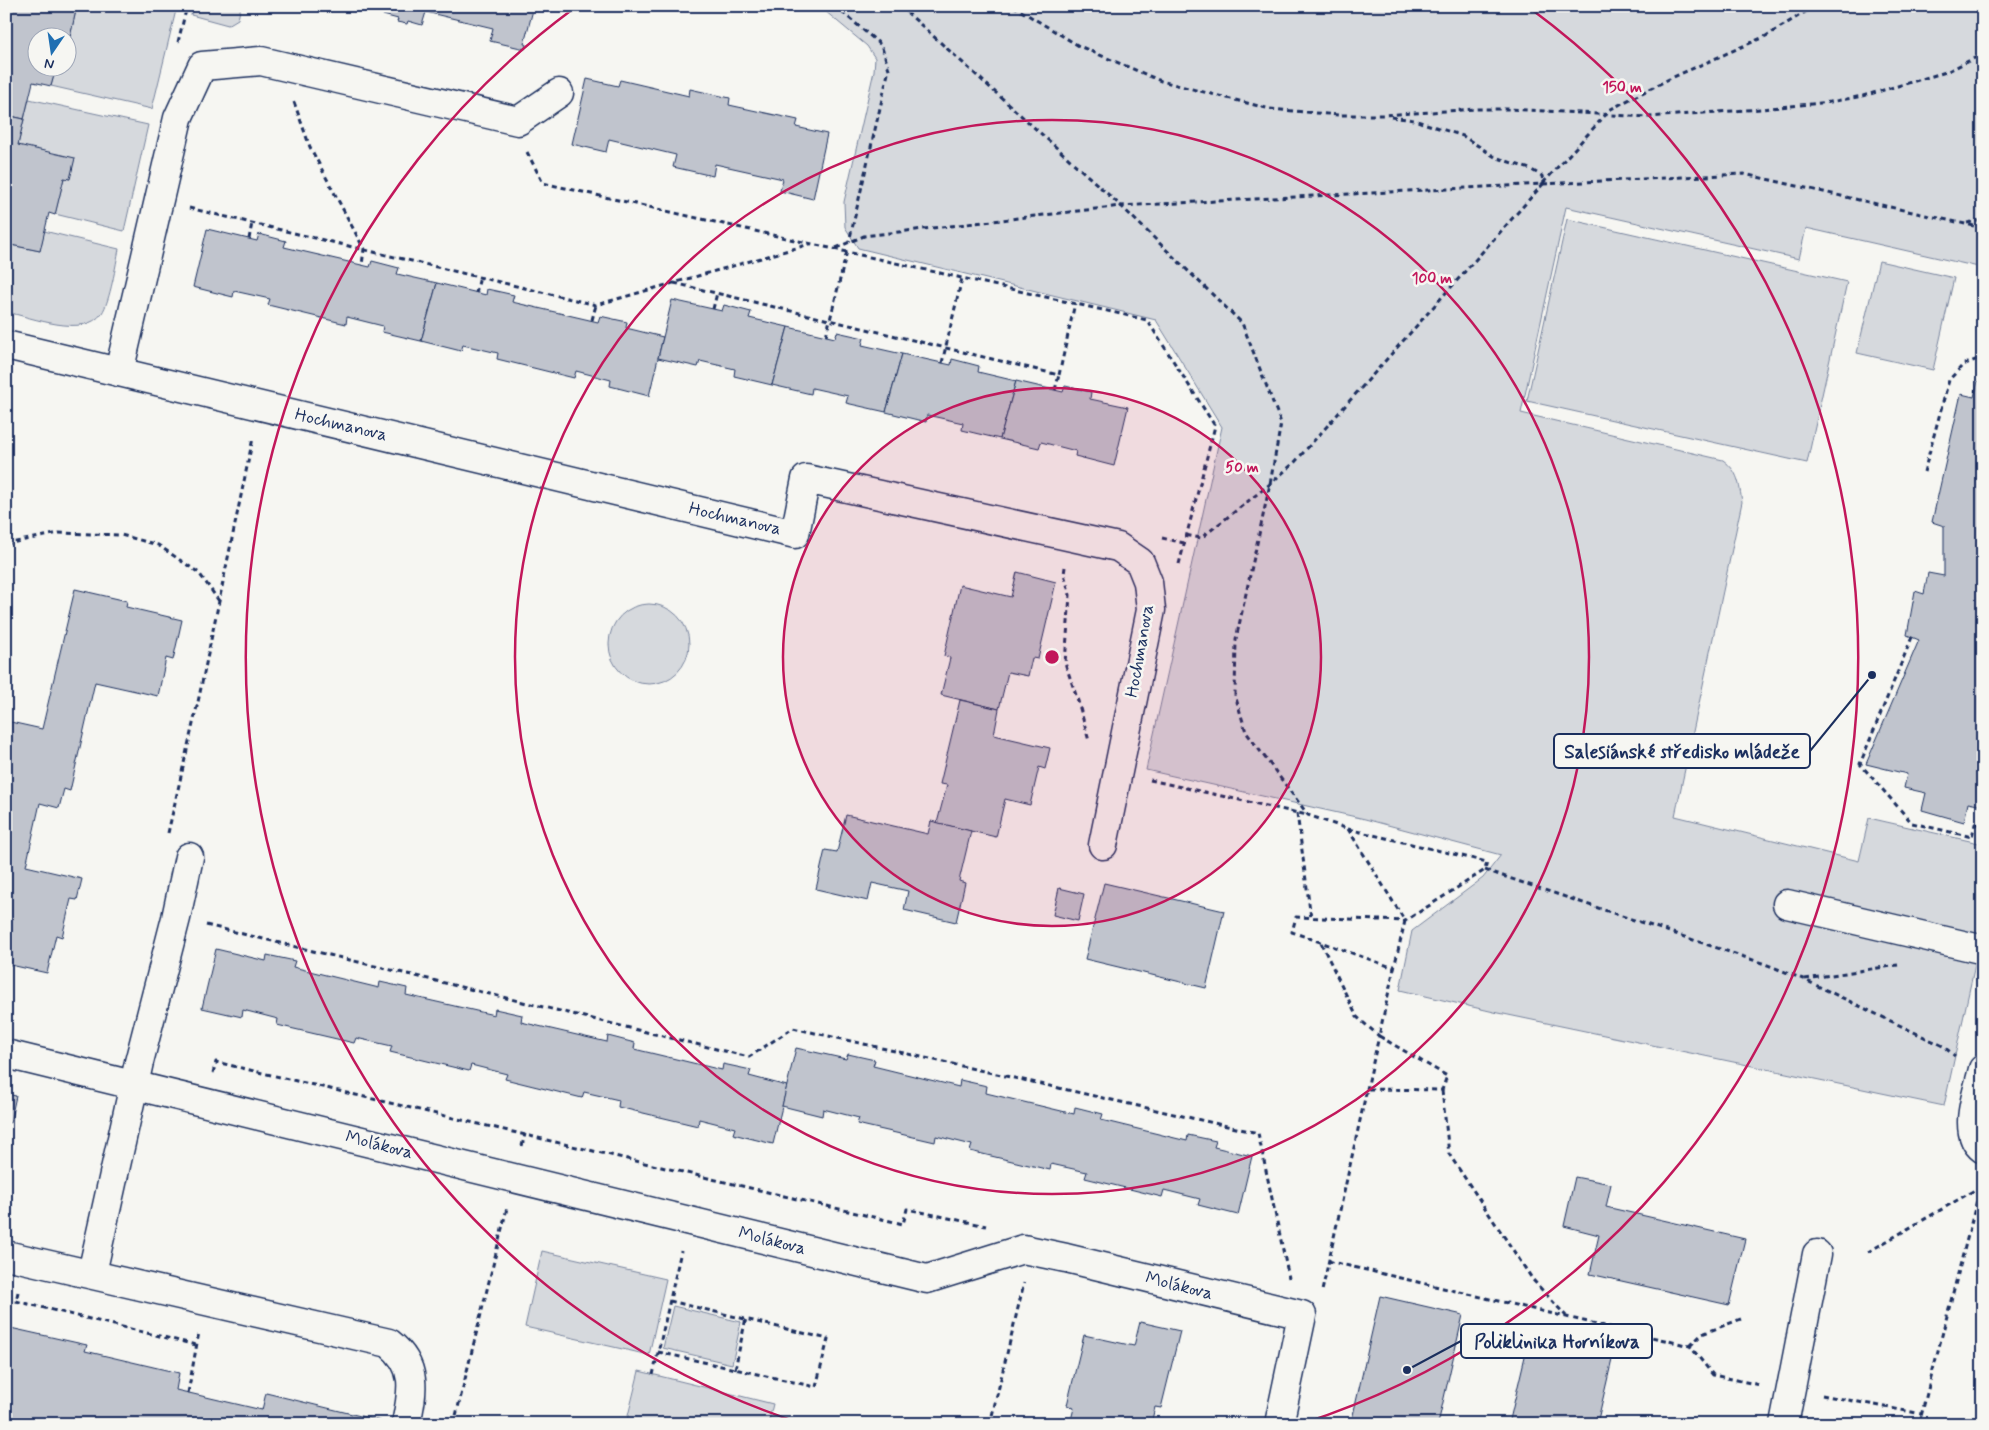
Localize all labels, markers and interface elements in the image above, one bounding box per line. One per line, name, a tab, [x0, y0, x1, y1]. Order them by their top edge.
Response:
north arrow	[28, 28, 78, 78]
text: N	[43, 54, 56, 74]
text: 150 m	[1602, 78, 1642, 98]
text: 100 m	[1412, 269, 1452, 289]
street label: Hochmanova	[292, 403, 390, 447]
text: 50 m	[1225, 458, 1259, 478]
street label: Hochmanova	[686, 497, 784, 541]
street label: Hochmanova	[1120, 603, 1160, 699]
centre of rings	[1043, 648, 1061, 666]
callout: Salesiánské středisko mládeže	[1554, 734, 1810, 768]
text: Salesiánské středisko mládeže	[1564, 740, 1800, 765]
street label: Molákova	[343, 1125, 415, 1165]
street label: Molákova	[736, 1221, 808, 1261]
street label: Molákova	[1143, 1266, 1215, 1306]
callout: Poliklinika Horníkova	[1461, 1324, 1652, 1358]
text: Poliklinika Horníkova	[1474, 1330, 1640, 1355]

